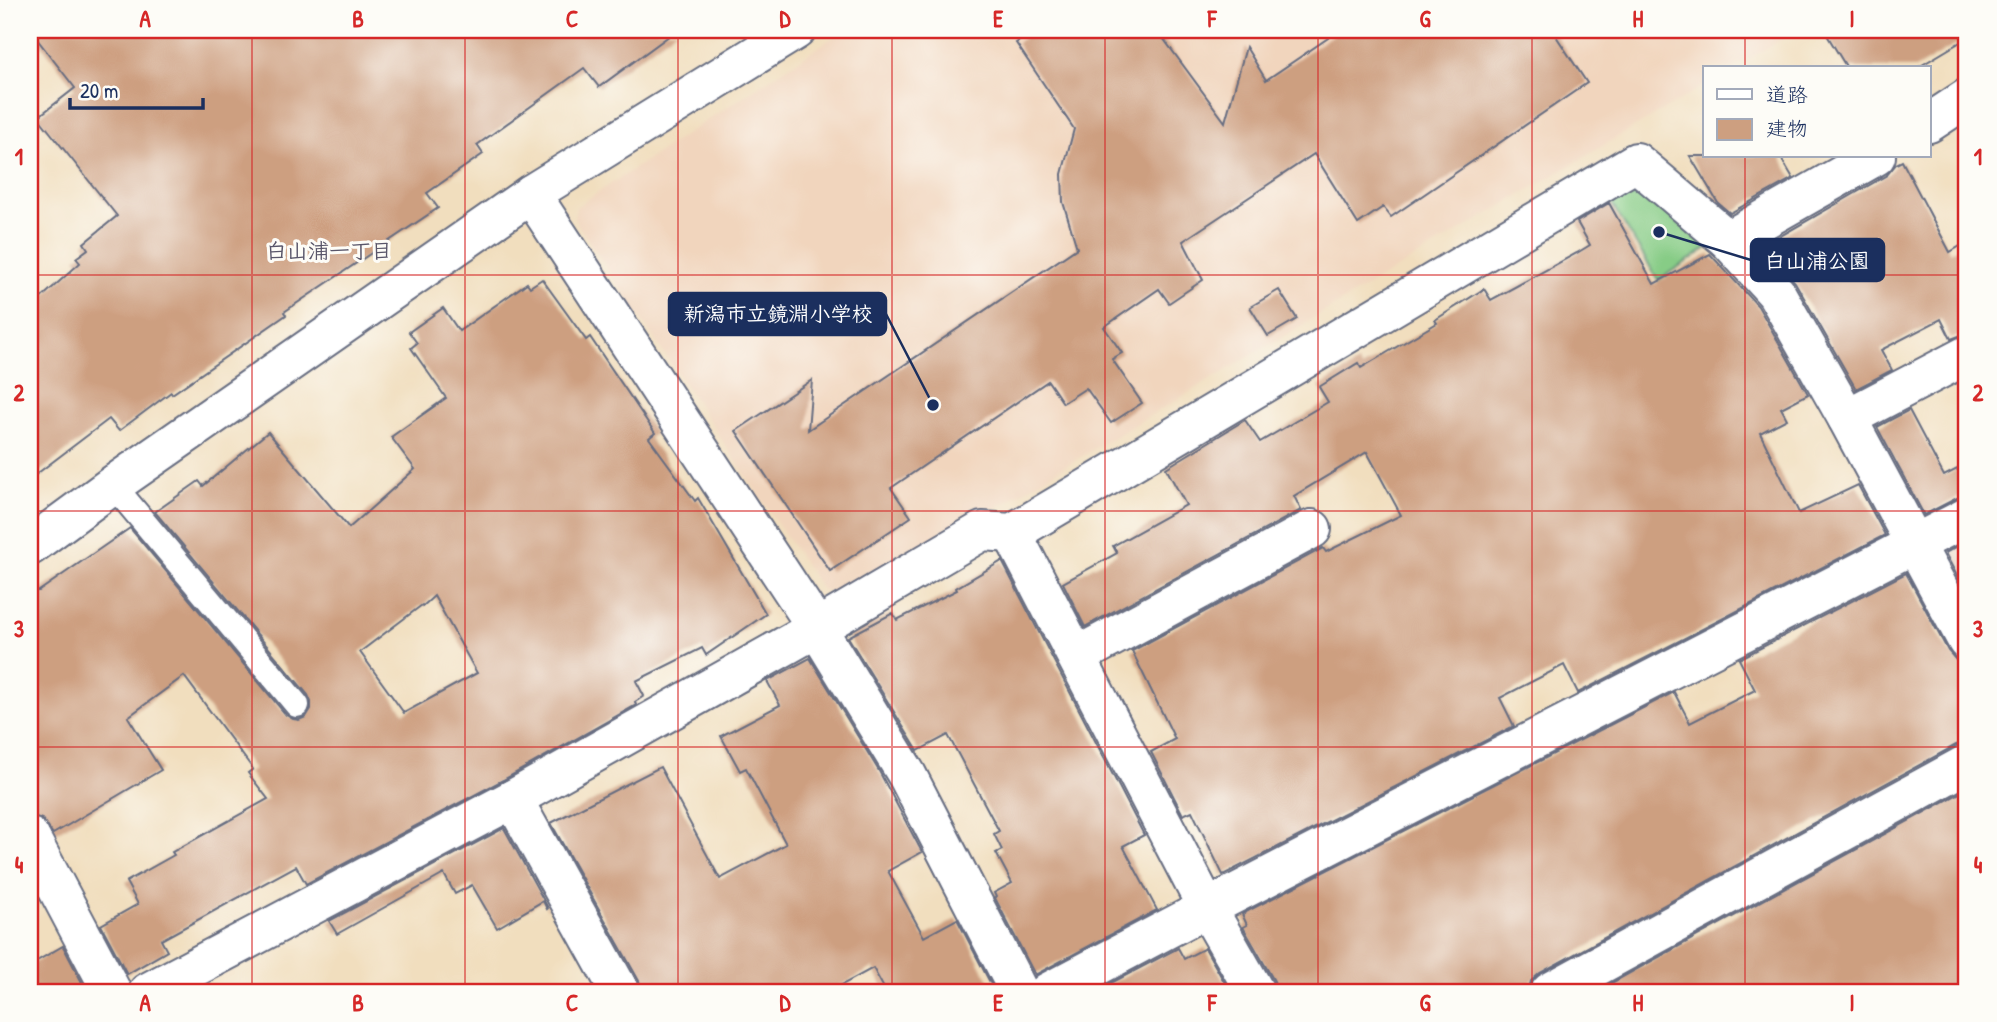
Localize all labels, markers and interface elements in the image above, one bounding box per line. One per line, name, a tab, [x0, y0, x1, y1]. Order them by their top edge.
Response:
text: A	[139, 3, 151, 34]
text: B	[352, 3, 364, 34]
text: C	[566, 3, 578, 34]
text: D	[780, 3, 792, 34]
text: E	[993, 3, 1004, 34]
text: F	[1207, 3, 1218, 34]
text: G	[1419, 3, 1431, 34]
text: H	[1633, 3, 1644, 34]
text: I	[1849, 3, 1855, 34]
scale bar	[70, 66, 203, 110]
legend	[1703, 66, 1930, 158]
text: 20 m	[80, 76, 118, 105]
text: 道路	[1766, 80, 1808, 109]
text: 建物	[1766, 114, 1808, 143]
text: 1	[15, 141, 23, 172]
text: 1	[1974, 141, 1982, 172]
district label: 白山浦一丁目	[266, 236, 392, 265]
callout: 白山浦公園	[1751, 239, 1884, 281]
text: 白山浦公園	[1765, 246, 1870, 275]
callout: 新潟市立鏡淵小学校	[669, 293, 886, 335]
text: 新潟市立鏡淵小学校	[684, 299, 873, 328]
text: 2	[14, 377, 25, 408]
text: 2	[1973, 377, 1984, 408]
text: 3	[14, 613, 24, 644]
text: 3	[1973, 613, 1983, 644]
text: 4	[15, 849, 24, 880]
text: 4	[1974, 849, 1983, 880]
text: A	[139, 987, 151, 1018]
text: B	[352, 987, 364, 1018]
text: C	[566, 987, 578, 1018]
text: D	[780, 987, 792, 1018]
text: E	[993, 987, 1004, 1018]
text: F	[1207, 987, 1218, 1018]
text: G	[1419, 987, 1431, 1018]
text: H	[1633, 987, 1644, 1018]
text: I	[1849, 987, 1855, 1018]

